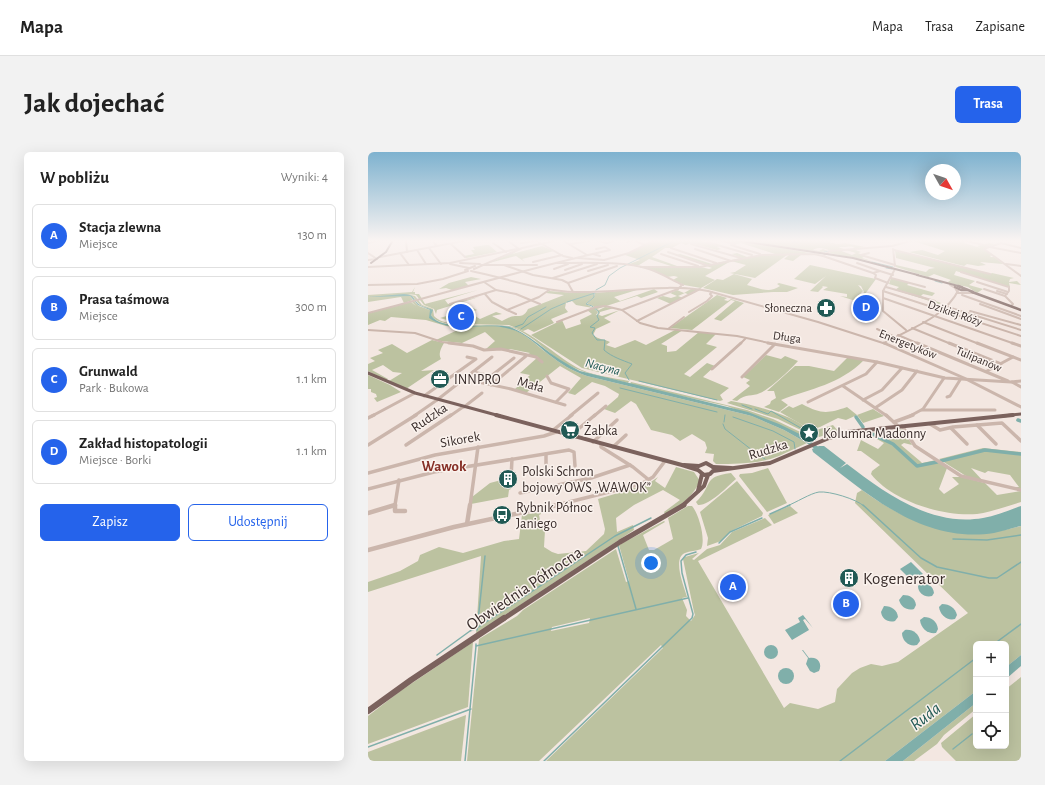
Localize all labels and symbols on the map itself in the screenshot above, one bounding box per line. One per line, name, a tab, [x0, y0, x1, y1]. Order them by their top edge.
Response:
north arrow	[925, 164, 961, 200]
pin: D	[853, 293, 879, 323]
pharmacy icon: Słoneczna	[815, 297, 837, 319]
street label: Dzikiej Róży	[926, 298, 984, 329]
pin: C	[448, 302, 474, 332]
place label: Słoneczna	[764, 302, 812, 314]
street label: Energetyków	[877, 327, 938, 362]
street label: Długa	[772, 329, 802, 345]
street label: Tulipanów	[954, 344, 1004, 374]
water label: Nacyna	[584, 357, 622, 378]
office icon: INNPRO	[429, 368, 451, 390]
place label: INNPRO	[454, 373, 501, 387]
street label: Mała	[516, 374, 546, 396]
street label: Rudzka	[409, 400, 451, 435]
supermarket icon: Żabka	[559, 419, 581, 441]
place label: Żabka	[584, 421, 618, 438]
place icon: Kolumna Madonny	[798, 422, 820, 444]
place label: Kolumna Madonny	[823, 427, 926, 441]
street label: Sikorek	[439, 429, 482, 450]
street label: Rudzka	[747, 437, 790, 463]
district label: Wawok	[422, 459, 467, 474]
place label: Polski Schron bojowy OWS „WAWOK”	[522, 465, 651, 495]
building icon: Polski Schron bojowy OWS „WAWOK”	[497, 468, 519, 490]
place label: Rybnik Północ Janiego	[516, 501, 593, 531]
bus stop icon: Rybnik Północ Janiego	[491, 504, 513, 526]
street label: Obwiednia Północna	[463, 543, 586, 634]
your location	[641, 553, 661, 573]
building icon: Kogenerator	[838, 567, 860, 589]
place label: Kogenerator	[863, 570, 946, 587]
pin: A	[720, 572, 746, 602]
pin: B	[833, 589, 859, 619]
water label: Ruda	[907, 699, 944, 734]

